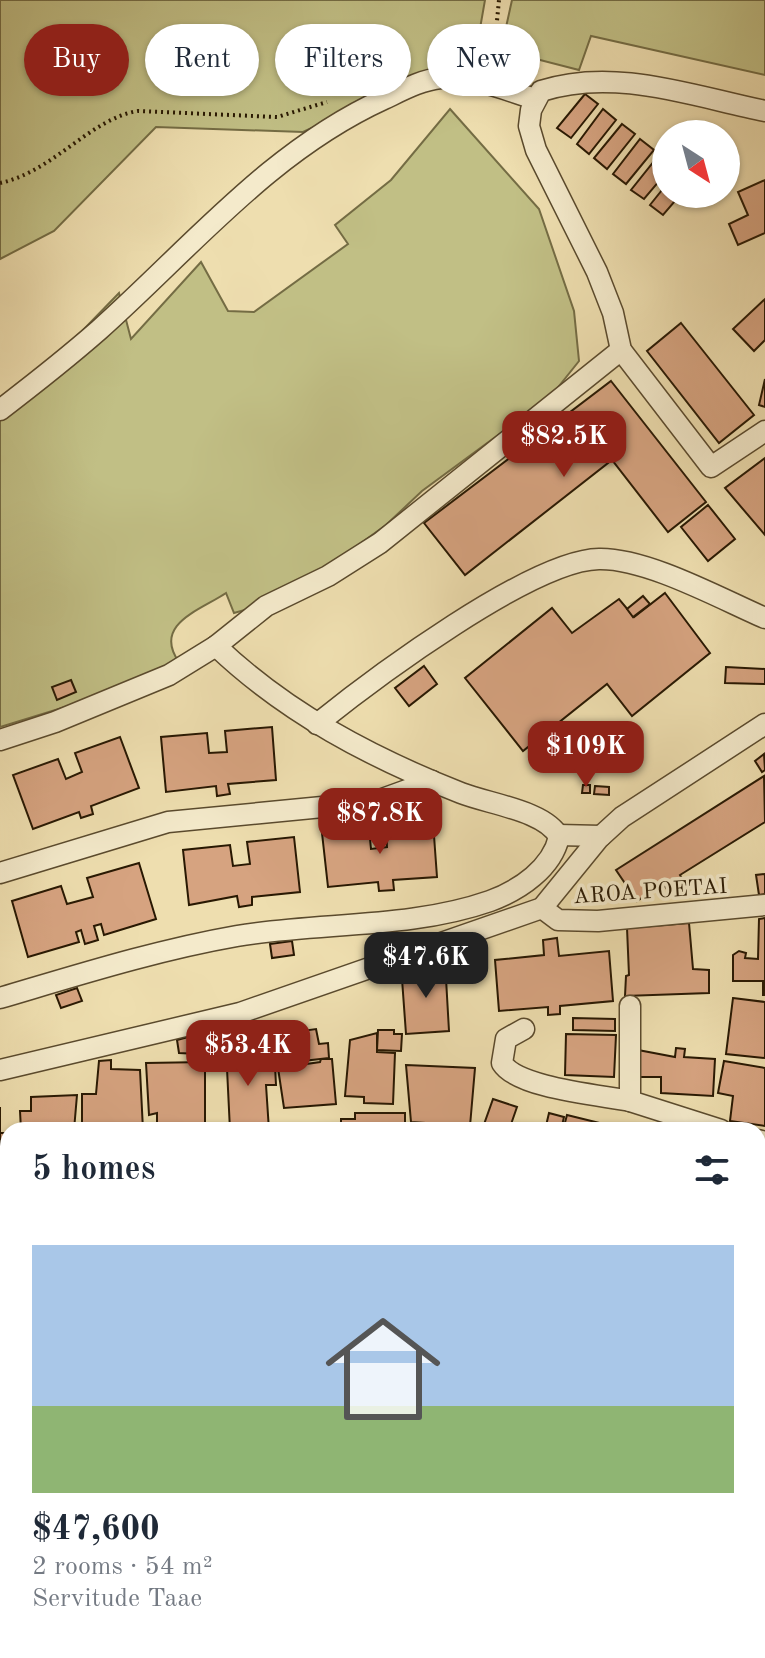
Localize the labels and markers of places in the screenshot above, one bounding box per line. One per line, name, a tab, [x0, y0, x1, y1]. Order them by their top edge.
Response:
pin: $82.5K	[499, 411, 629, 479]
pin: $109K	[530, 721, 642, 789]
pin: $87.8K	[315, 788, 445, 856]
pin: $47.6K	[361, 932, 491, 1000]
pin: $53.4K	[183, 1020, 313, 1088]

